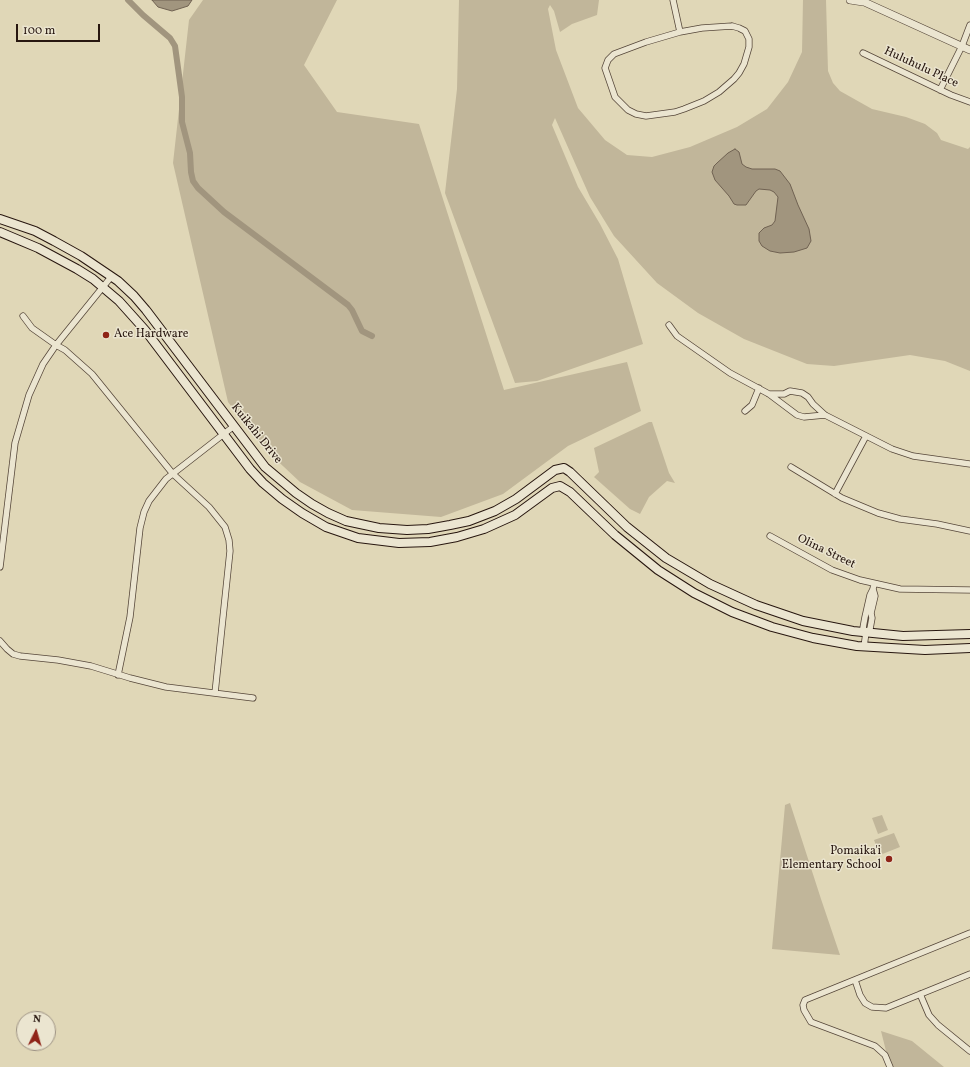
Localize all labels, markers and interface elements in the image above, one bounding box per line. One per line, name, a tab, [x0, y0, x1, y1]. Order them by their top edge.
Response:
scale bar	[18, 16, 102, 42]
text: 100 m	[23, 23, 55, 39]
street label: Huluhulu Place	[882, 44, 960, 92]
place label: Ace Hardware	[114, 328, 188, 342]
marker: Ace Hardware	[101, 330, 111, 340]
street label: Kuikahi Drive	[227, 401, 285, 467]
street label: Olina Street	[795, 532, 857, 572]
place label: Pomaika'i Elementary School	[782, 845, 881, 873]
marker: Pomaika'i Elementary School	[884, 854, 894, 864]
north arrow	[16, 1011, 56, 1051]
text: N	[32, 1012, 42, 1027]

